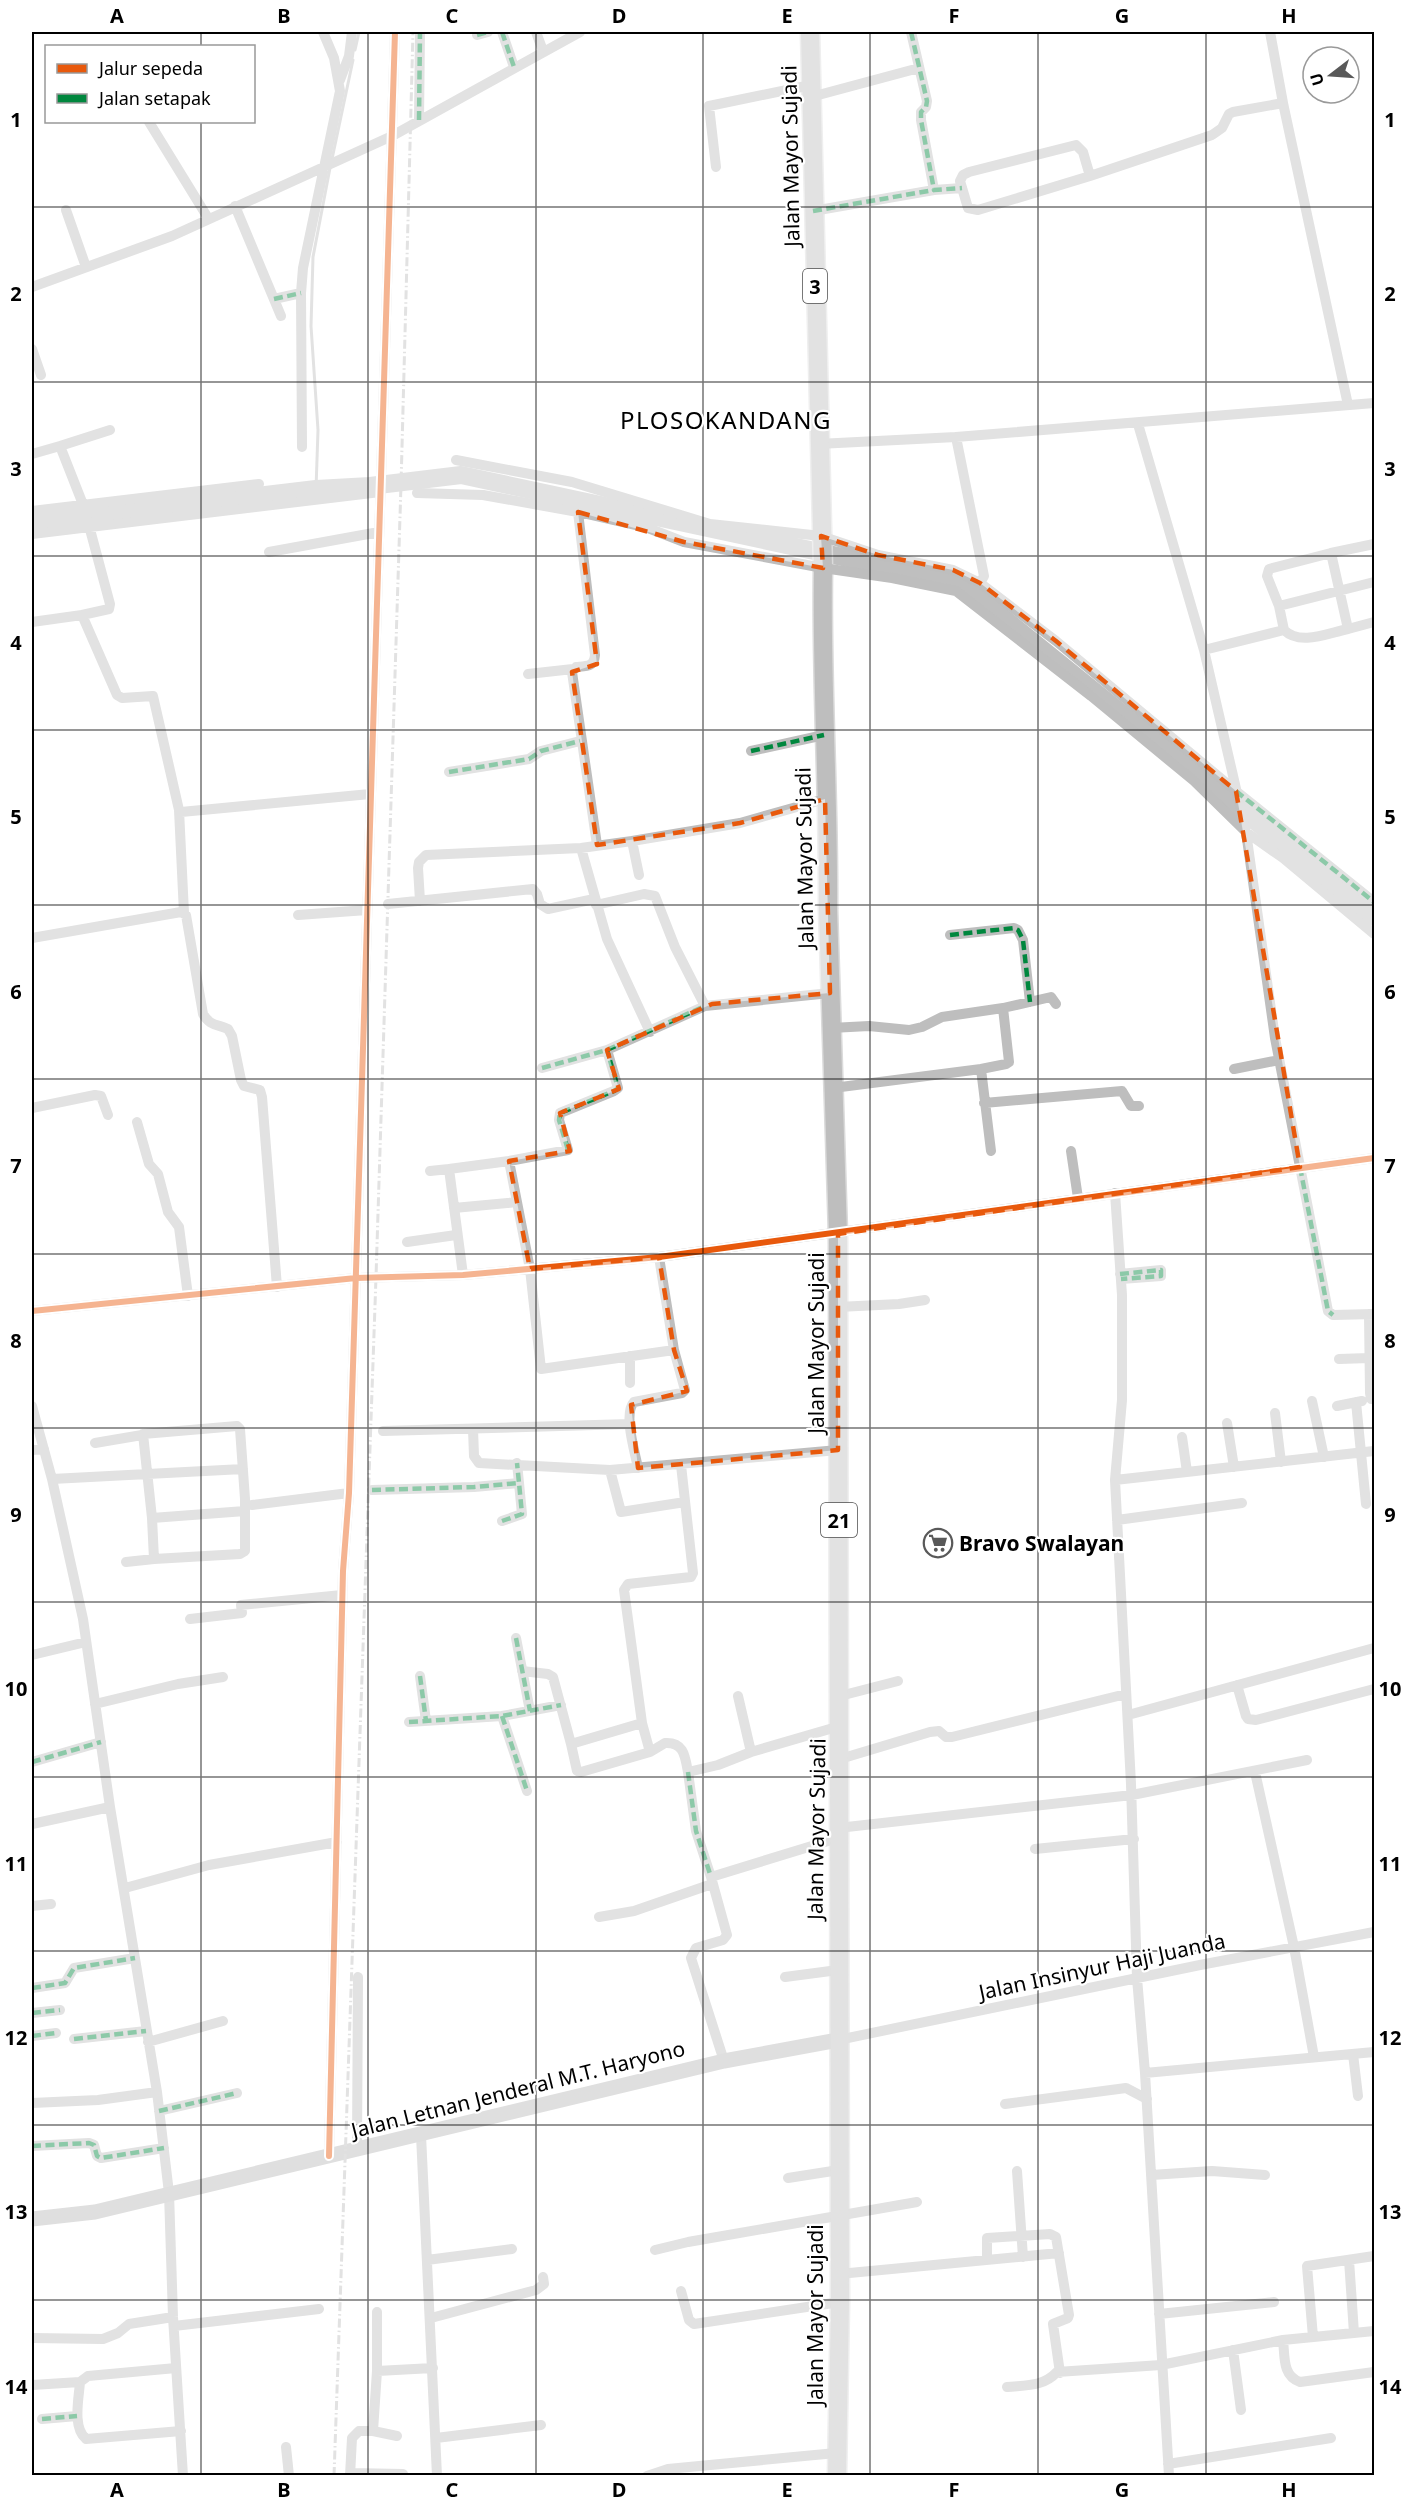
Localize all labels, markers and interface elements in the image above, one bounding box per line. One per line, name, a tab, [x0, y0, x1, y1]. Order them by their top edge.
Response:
text: A	[110, 2, 124, 29]
text: B	[277, 2, 291, 29]
text: C	[446, 2, 459, 29]
text: D	[612, 2, 626, 29]
text: E	[781, 2, 793, 29]
text: F	[949, 2, 959, 29]
text: G	[1115, 2, 1129, 29]
text: H	[1281, 2, 1297, 29]
legend	[45, 45, 255, 123]
north arrow	[1301, 45, 1361, 105]
text: Jalur sepeda	[97, 56, 203, 80]
street label: Jalan Mayor Sujadi	[774, 65, 806, 249]
text: U	[1304, 70, 1329, 88]
text: Jalan setapak	[97, 86, 211, 110]
text: 1	[10, 106, 22, 133]
text: 1	[1384, 106, 1396, 133]
road number: 3	[803, 269, 827, 303]
text: 2	[10, 280, 22, 307]
text: 2	[1384, 280, 1396, 307]
district label: PLOSOKANDANG	[620, 403, 832, 436]
text: 3	[10, 455, 22, 482]
text: 3	[1384, 455, 1396, 482]
text: 4	[10, 629, 22, 656]
text: 4	[1384, 629, 1396, 656]
street label: Jalan Mayor Sujadi	[788, 767, 820, 951]
text: 5	[10, 803, 22, 830]
text: 5	[1384, 803, 1396, 830]
text: 6	[10, 978, 22, 1005]
text: 6	[1384, 978, 1396, 1005]
text: 7	[10, 1152, 22, 1179]
text: 7	[1384, 1152, 1396, 1179]
street label: Jalan Mayor Sujadi	[802, 1252, 830, 1436]
text: 8	[10, 1327, 22, 1354]
text: 8	[1384, 1327, 1396, 1354]
text: 9	[10, 1501, 22, 1528]
text: 9	[1384, 1501, 1396, 1528]
road number: 21	[821, 1503, 857, 1537]
supermarket icon: Bravo Swalayan	[922, 1527, 954, 1559]
place label: Bravo Swalayan	[959, 1529, 1124, 1557]
text: 10	[5, 1675, 27, 1702]
text: 10	[1379, 1675, 1401, 1702]
street label: Jalan Mayor Sujadi	[800, 1738, 832, 1922]
text: 11	[5, 1850, 27, 1877]
text: 11	[1379, 1850, 1401, 1877]
street label: Jalan Insinyur Haji Juanda	[974, 1926, 1228, 2006]
text: 12	[5, 2024, 27, 2051]
text: 12	[1379, 2024, 1401, 2051]
street label: Jalan Letnan Jenderal M.T. Haryono	[346, 2034, 688, 2145]
text: 13	[5, 2198, 27, 2225]
text: 13	[1379, 2198, 1401, 2225]
street label: Jalan Mayor Sujadi	[801, 2224, 829, 2408]
text: 14	[5, 2373, 28, 2400]
text: 14	[1379, 2373, 1402, 2400]
text: A	[110, 2476, 124, 2503]
text: B	[277, 2476, 291, 2503]
text: C	[446, 2476, 459, 2503]
text: D	[612, 2476, 626, 2503]
text: E	[781, 2476, 793, 2503]
text: F	[949, 2476, 959, 2503]
text: G	[1115, 2476, 1129, 2503]
text: H	[1281, 2476, 1297, 2503]

